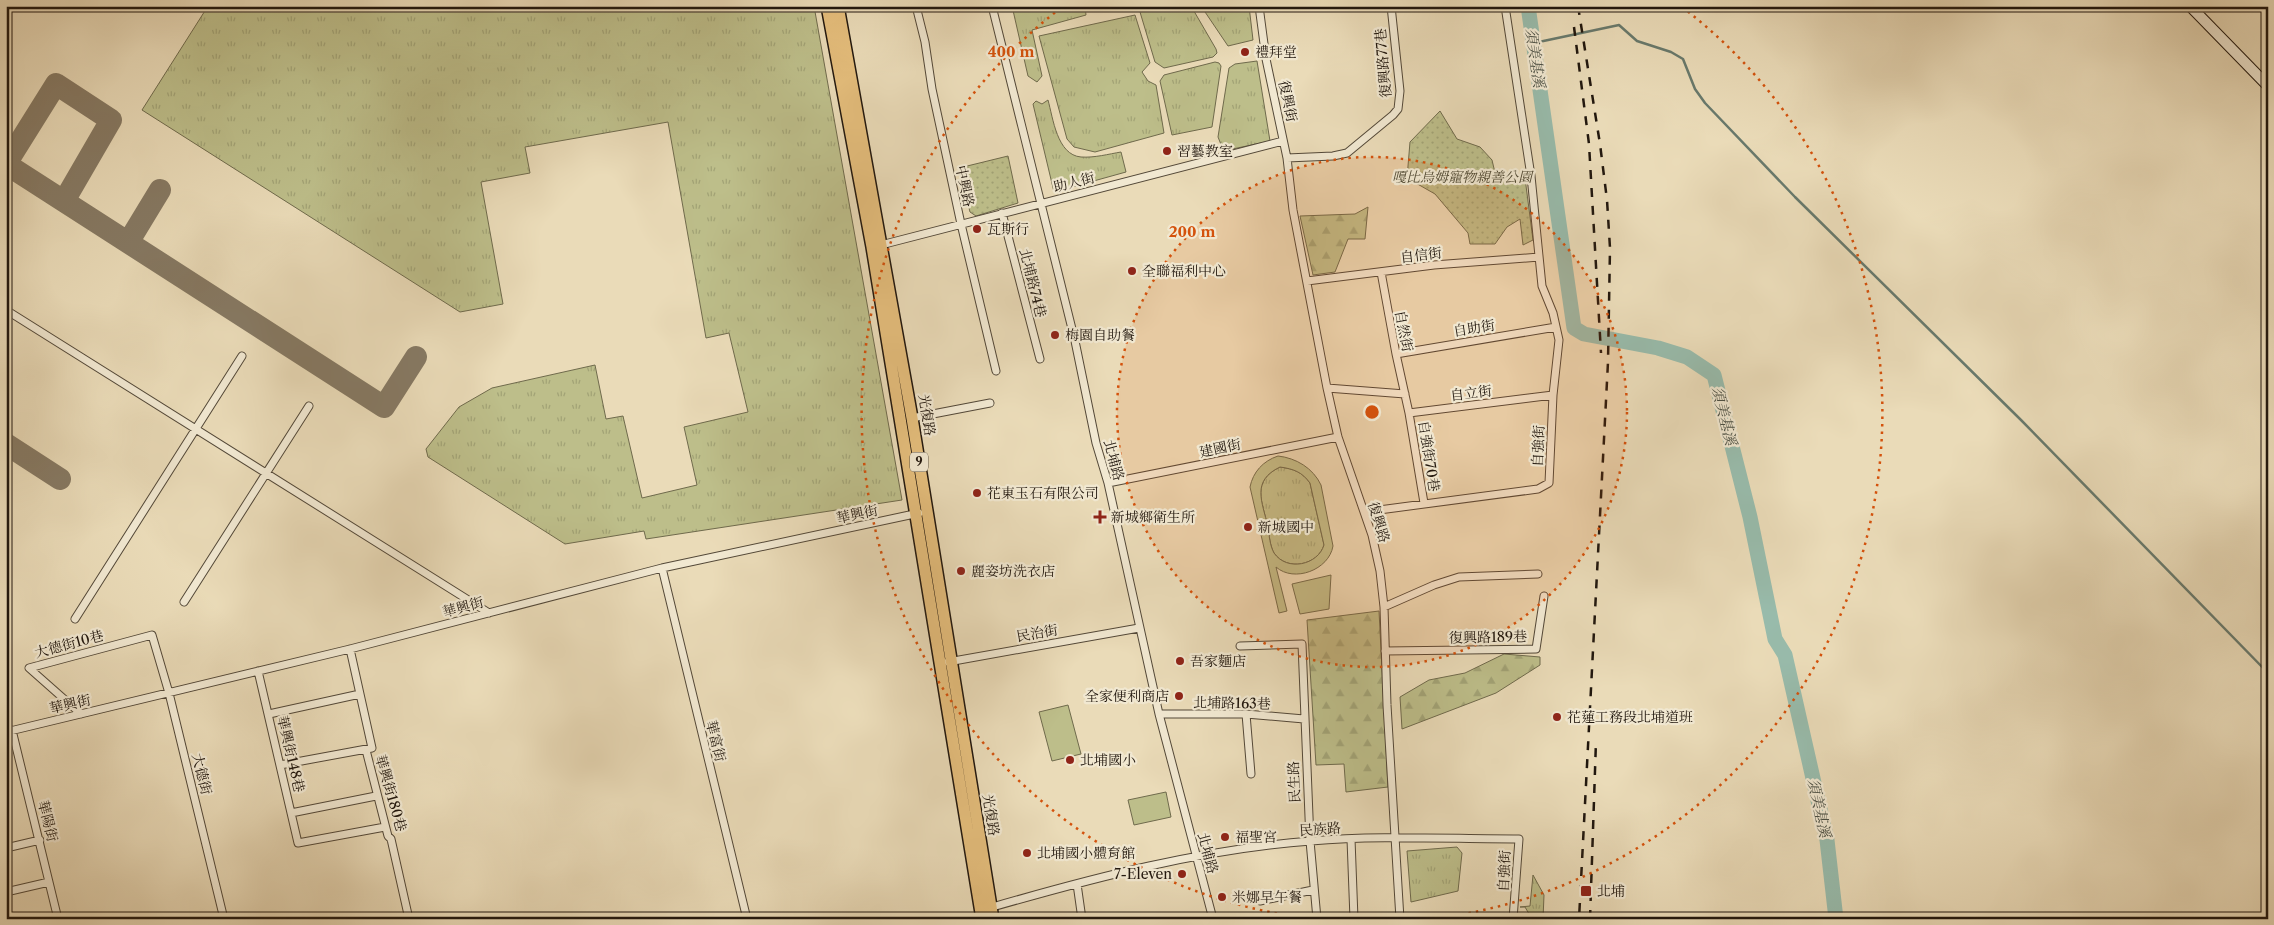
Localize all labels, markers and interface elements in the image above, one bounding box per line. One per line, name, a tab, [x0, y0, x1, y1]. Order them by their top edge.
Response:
street label: 復興路77巷	[1371, 27, 1395, 99]
water label: 須美基溪	[1522, 27, 1549, 91]
text: 400 m	[988, 42, 1034, 61]
place label: 禮拜堂	[1255, 43, 1297, 61]
marker: 禮拜堂	[1239, 46, 1251, 58]
street label: 復興街	[1275, 79, 1301, 123]
place label: 習藝教室	[1177, 142, 1233, 160]
marker: 習藝教室	[1161, 145, 1173, 157]
street label: 中興路	[952, 164, 978, 208]
street label: 助人街	[1051, 168, 1097, 196]
park label: 嘎比烏姆寵物親善公園	[1392, 168, 1534, 186]
place label: 瓦斯行	[987, 220, 1029, 238]
text: 200 m	[1169, 222, 1215, 241]
marker: 瓦斯行	[971, 223, 983, 235]
street label: 自信街	[1399, 244, 1443, 266]
street label: 北埔路74巷	[1016, 247, 1050, 319]
place label: 全聯福利中心	[1142, 262, 1226, 280]
marker: 全聯福利中心	[1126, 265, 1138, 277]
street label: 自然街	[1391, 309, 1417, 353]
street label: 自助街	[1452, 316, 1496, 340]
place label: 梅園自助餐	[1065, 326, 1135, 344]
marker: 梅園自助餐	[1049, 329, 1061, 341]
street label: 自立街	[1449, 382, 1493, 404]
water label: 須美基溪	[1708, 384, 1741, 449]
street label: 光復路	[915, 393, 939, 437]
centre of rings	[1363, 403, 1381, 421]
street label: 自強街70巷	[1414, 419, 1444, 493]
street label: 自強街	[1528, 425, 1548, 467]
street label: 建國街	[1198, 435, 1242, 461]
street label: 北埔路	[1100, 437, 1128, 483]
road number: 9	[910, 452, 928, 472]
place label: 花東玉石有限公司	[987, 484, 1099, 502]
marker: 花東玉石有限公司	[971, 487, 983, 499]
street label: 復興路	[1364, 499, 1394, 545]
street label: 華興街	[835, 501, 879, 527]
place label: 新城鄉衛生所	[1111, 508, 1195, 526]
marker: 新城鄉衛生所	[1093, 510, 1107, 524]
place label: 新城國中	[1258, 518, 1314, 536]
marker: 新城國中	[1242, 521, 1254, 533]
place label: 麗姿坊洗衣店	[971, 562, 1055, 580]
marker: 麗姿坊洗衣店	[955, 565, 967, 577]
street label: 華興街	[440, 593, 486, 621]
street label: 民治街	[1015, 620, 1059, 646]
street label: 大德街10巷	[32, 626, 106, 662]
street label: 復興路189巷	[1449, 627, 1527, 647]
place label: 吾家麵店	[1190, 652, 1246, 670]
marker: 吾家麵店	[1174, 655, 1186, 667]
place label: 全家便利商店	[1085, 687, 1169, 705]
marker: 全家便利商店	[1173, 690, 1185, 702]
street label: 華興街	[48, 691, 92, 717]
street label: 北埔路163巷	[1193, 693, 1271, 713]
place label: 花蓮工務段北埔道班	[1567, 708, 1693, 726]
marker: 花蓮工務段北埔道班	[1551, 711, 1563, 723]
street label: 華興街148巷	[273, 714, 309, 794]
street label: 華富街	[702, 718, 730, 764]
street label: 大德街	[188, 751, 216, 797]
place label: 北埔國小	[1080, 751, 1136, 769]
street label: 華興街180巷	[371, 753, 411, 833]
marker: 北埔國小	[1064, 754, 1076, 766]
street label: 民生路	[1284, 761, 1304, 803]
water label: 須美基溪	[1804, 777, 1835, 841]
street label: 光復路	[979, 793, 1003, 837]
street label: 華陽街	[34, 798, 62, 844]
street label: 民族路	[1298, 819, 1342, 839]
place label: 福聖宮	[1235, 828, 1277, 846]
street label: 北埔路	[1194, 830, 1222, 876]
marker: 福聖宮	[1219, 831, 1231, 843]
place label: 北埔國小體育館	[1037, 844, 1135, 862]
marker: 北埔國小體育館	[1021, 847, 1033, 859]
street label: 自強街	[1494, 850, 1514, 892]
place label: 7-Eleven	[1114, 865, 1172, 883]
marker: 7-Eleven	[1176, 868, 1188, 880]
place label: 北埔	[1597, 882, 1625, 900]
marker: 北埔	[1579, 884, 1593, 898]
place label: 米娜早午餐	[1232, 888, 1302, 906]
marker: 米娜早午餐	[1216, 891, 1228, 903]

